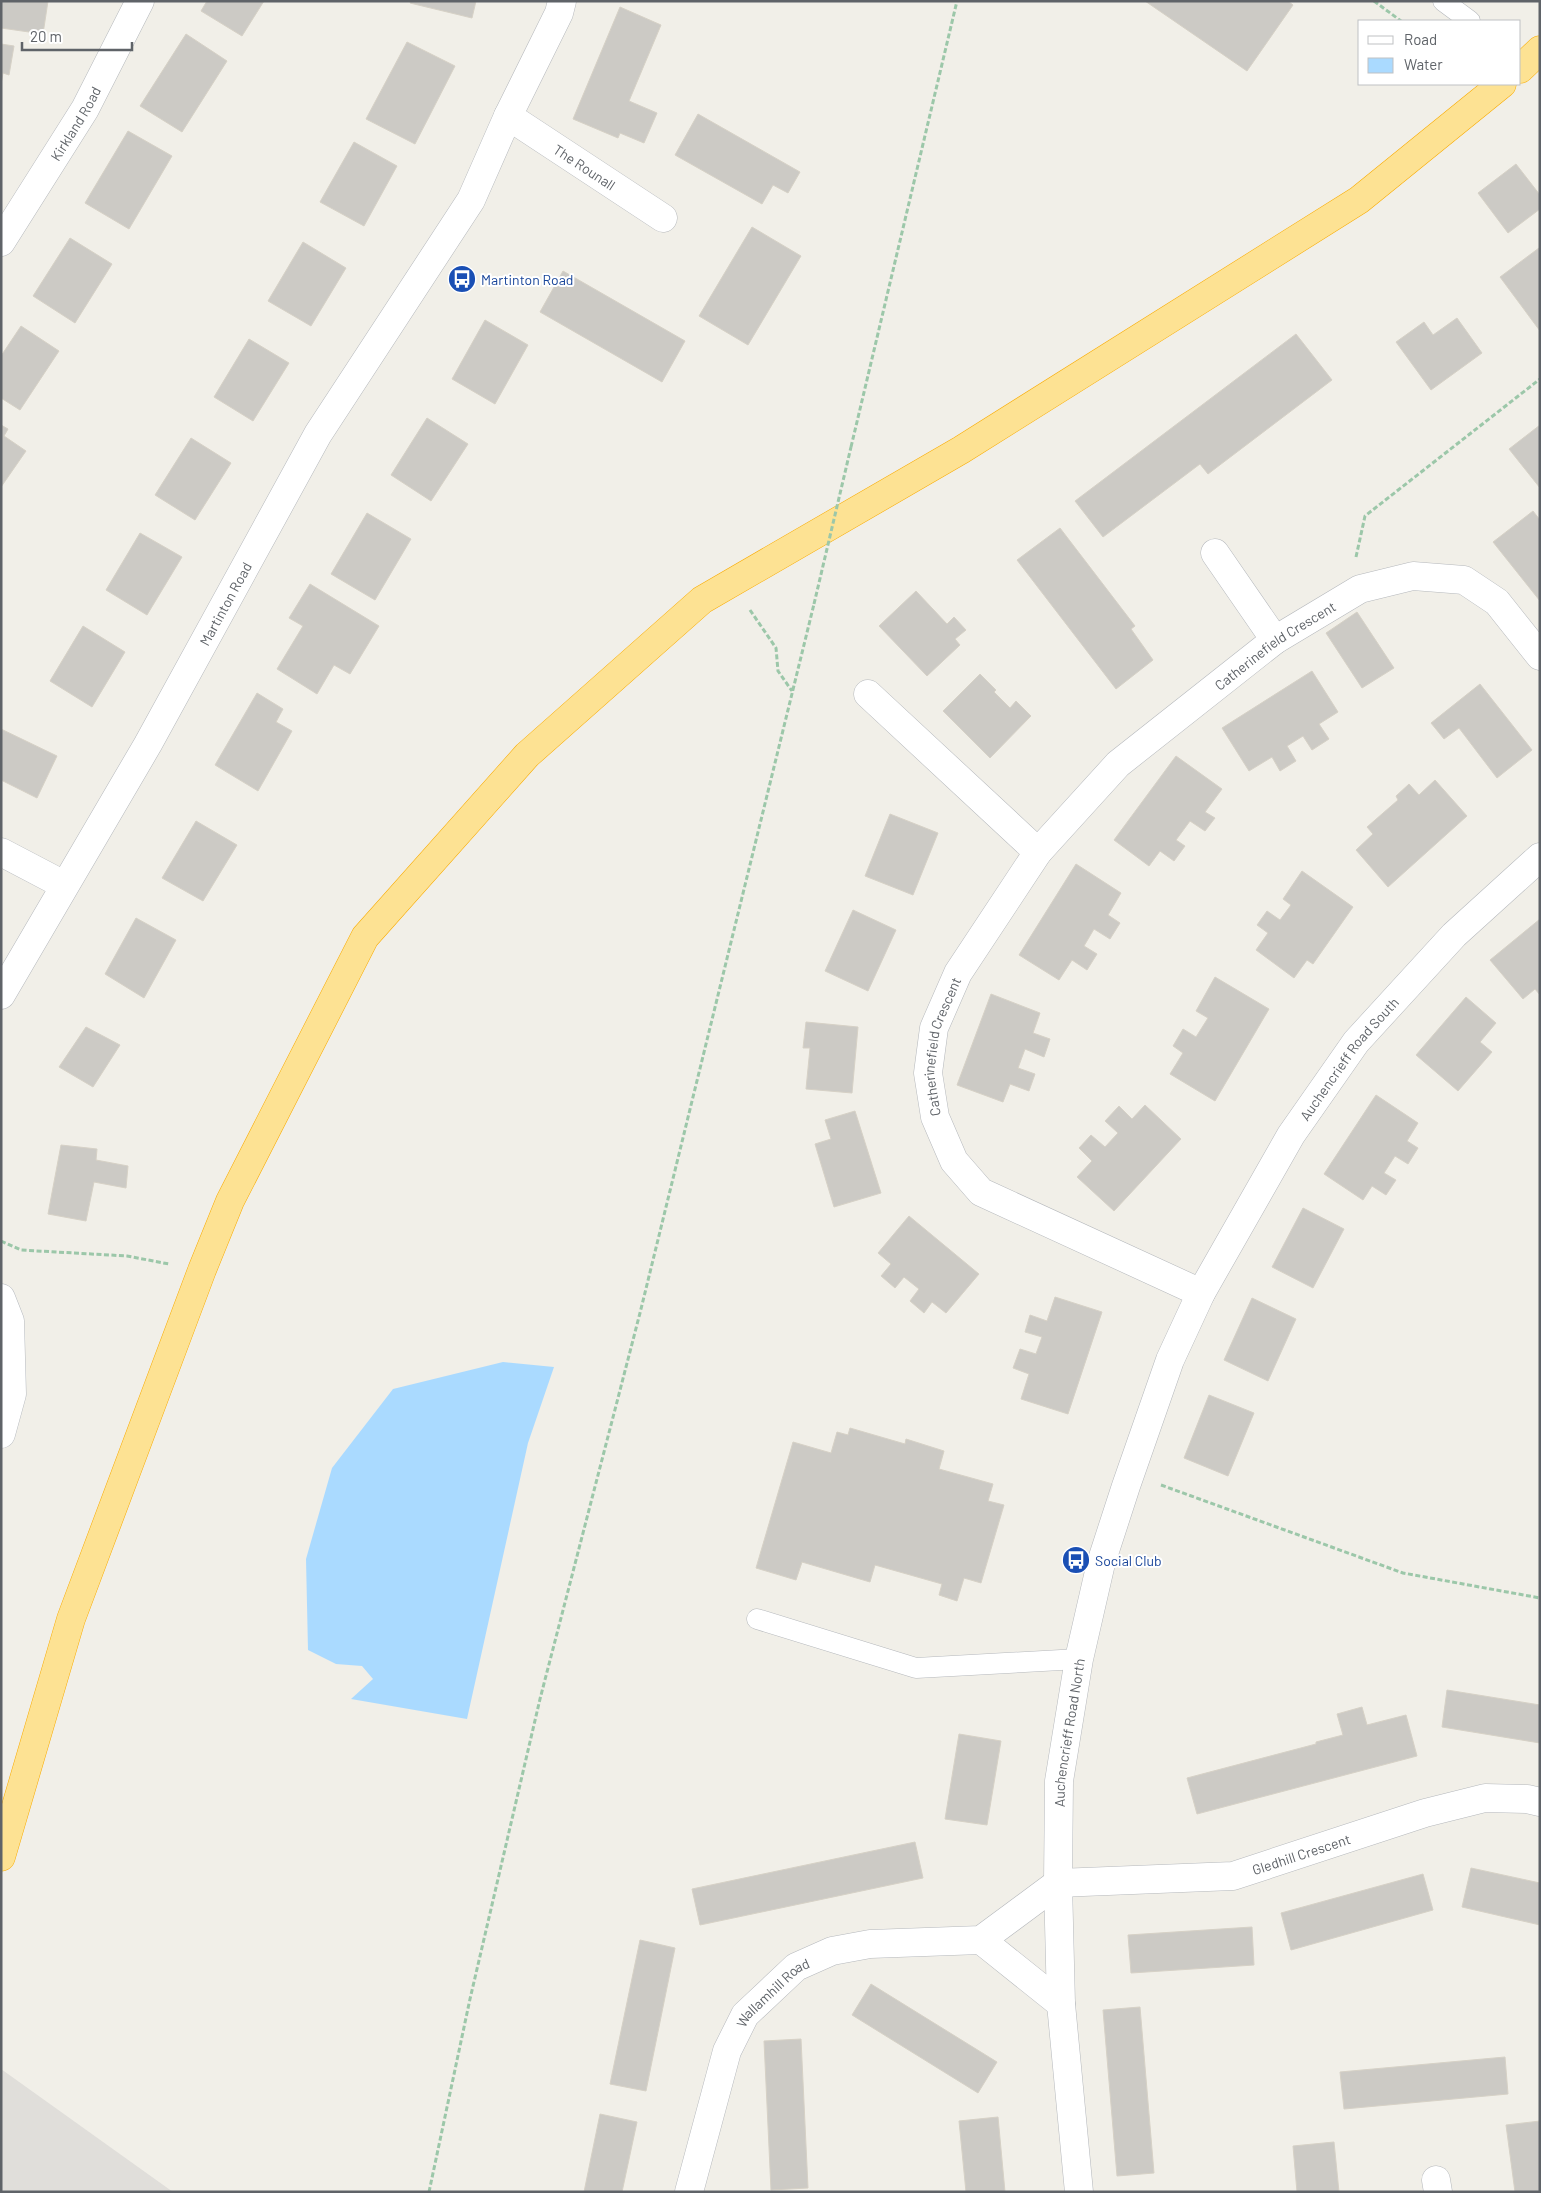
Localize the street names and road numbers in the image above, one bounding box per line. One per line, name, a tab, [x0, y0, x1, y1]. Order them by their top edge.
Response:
street label: Kirkland Road	[46, 83, 104, 163]
street label: The Rounall	[551, 140, 619, 193]
street label: Martinton Road	[195, 559, 255, 648]
street label: Catherinefield Crescent	[1211, 597, 1338, 693]
street label: Catherinefield Crescent	[920, 974, 964, 1117]
street label: Auchencrieff Road South	[1296, 993, 1402, 1123]
street label: Auchencrieff Road North	[1050, 1657, 1088, 1807]
street label: Gledhill Crescent	[1250, 1830, 1352, 1878]
street label: Wallamhill Road	[732, 1954, 812, 2030]

